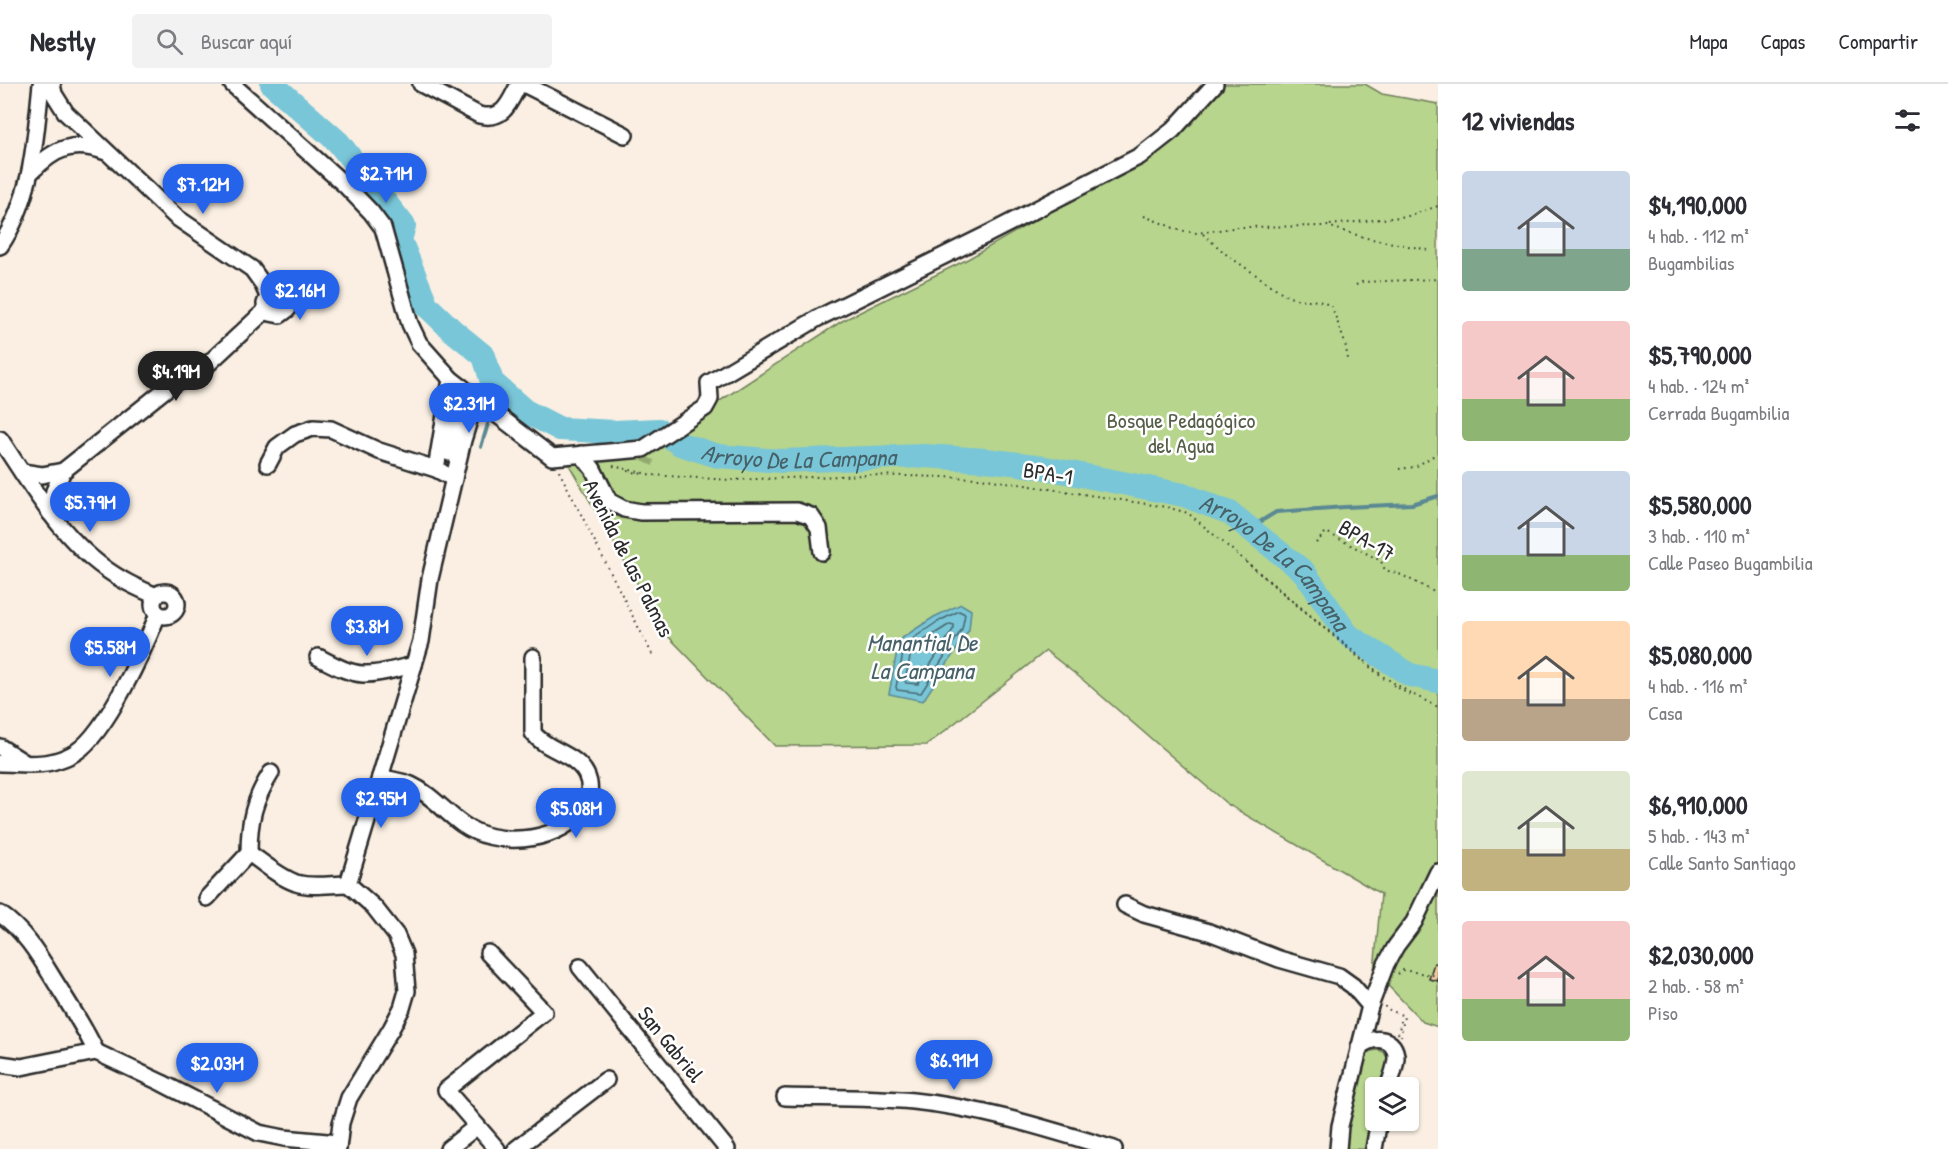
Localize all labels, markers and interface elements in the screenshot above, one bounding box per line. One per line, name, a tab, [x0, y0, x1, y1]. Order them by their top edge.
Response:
search box	[132, 14, 552, 68]
text: Nestly	[30, 22, 96, 60]
icon: search	[153, 25, 186, 58]
text: Buscar aquí	[201, 26, 292, 56]
text: Mapa	[1689, 27, 1727, 56]
text: Capas	[1760, 27, 1805, 56]
text: Compartir	[1838, 27, 1918, 56]
text: 12 viviendas	[1462, 103, 1574, 138]
icon: filters	[1891, 104, 1924, 137]
pin: $2.71M	[337, 153, 435, 204]
text: $2.71M	[360, 159, 412, 186]
pin: $7.12M	[154, 164, 252, 215]
text: $7.12M	[177, 170, 229, 197]
text: $4,190,000	[1648, 187, 1747, 222]
icon: home	[1510, 195, 1582, 267]
text: 4 hab. · 112 m²	[1648, 222, 1749, 249]
text: Bugambilias	[1648, 249, 1735, 276]
pin: $2.16M	[251, 270, 349, 321]
text: $2.16M	[275, 276, 325, 303]
text: $5,790,000	[1648, 337, 1752, 372]
icon: home	[1510, 345, 1582, 417]
pin: $4.19M	[127, 351, 225, 402]
text: $4.19M	[152, 357, 200, 384]
text: 4 hab. · 124 m²	[1648, 372, 1749, 399]
pin: $2.31M	[420, 383, 518, 434]
text: $2.31M	[443, 389, 495, 416]
text: Cerrada Bugambilia	[1648, 399, 1789, 426]
park label: Bosque Pedagógico del Agua	[1107, 405, 1255, 460]
water label: Arroyo De La Campana	[698, 435, 899, 476]
street label: BPA-1	[1021, 454, 1075, 492]
street label: Avenida de las Palmas	[576, 474, 682, 642]
pin: $5.79M	[41, 482, 139, 533]
water label: Arroyo De La Campana	[1195, 486, 1359, 639]
text: $5,580,000	[1648, 487, 1752, 522]
text: $5.79M	[64, 488, 116, 515]
icon: home	[1510, 495, 1582, 567]
street label: BPA-17	[1333, 512, 1401, 568]
text: 3 hab. · 110 m²	[1648, 522, 1750, 549]
text: Calle Paseo Bugambilia	[1648, 549, 1813, 576]
pin: $3.8M	[325, 606, 409, 657]
text: $3.8M	[345, 612, 389, 639]
water label: Manantial De La Campana	[867, 626, 979, 687]
pin: $5.58M	[61, 627, 159, 678]
text: $5.58M	[84, 633, 136, 660]
text: $5,080,000	[1648, 637, 1752, 672]
icon: home	[1510, 645, 1582, 717]
text: 4 hab. · 116 m²	[1648, 672, 1747, 699]
text: Casa	[1648, 699, 1682, 726]
pin: $2.95M	[332, 778, 430, 829]
text: $2.95M	[355, 784, 407, 811]
text: $6,910,000	[1648, 787, 1748, 822]
pin: $5.08M	[527, 788, 625, 839]
text: $5.08M	[550, 794, 602, 821]
icon: home	[1510, 795, 1582, 867]
text: 5 hab. · 143 m²	[1648, 822, 1750, 849]
text: Calle Santo Santiago	[1648, 849, 1796, 876]
text: $2,030,000	[1648, 937, 1754, 972]
icon: home	[1510, 945, 1582, 1017]
text: 2 hab. · 58 m²	[1648, 972, 1744, 999]
text: Piso	[1648, 999, 1678, 1026]
street label: San Gabriel	[631, 1000, 711, 1089]
pin: $6.91M	[905, 1040, 1003, 1091]
pin: $2.03M	[168, 1043, 266, 1094]
text: $6.91M	[930, 1046, 978, 1073]
text: $2.03M	[190, 1049, 244, 1076]
map controls	[1365, 1077, 1419, 1131]
button: layers	[1365, 1077, 1419, 1131]

